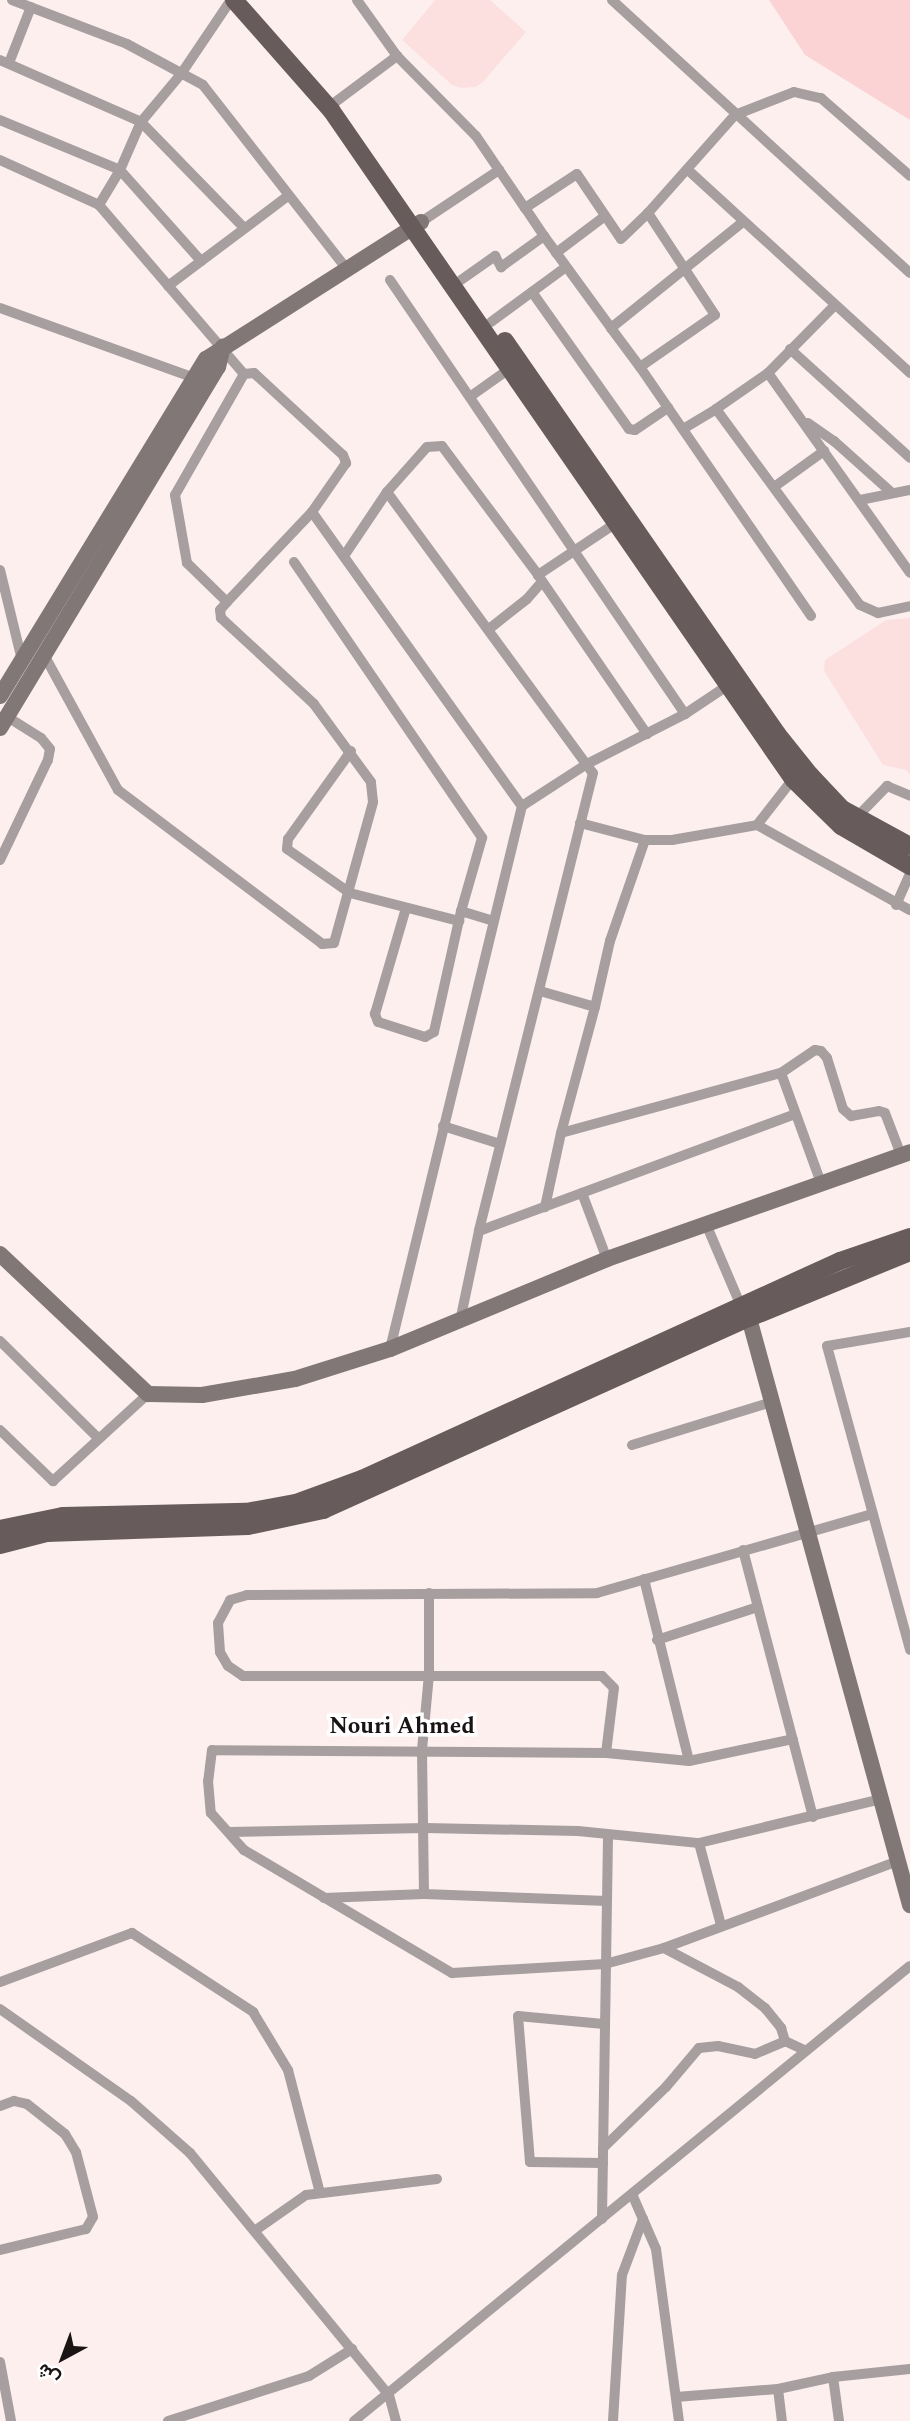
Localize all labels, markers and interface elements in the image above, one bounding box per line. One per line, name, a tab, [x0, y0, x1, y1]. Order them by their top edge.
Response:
district label: Nouri Ahmed	[329, 1713, 475, 1741]
north arrow	[28, 2323, 98, 2393]
text: ش	[31, 2356, 67, 2393]

